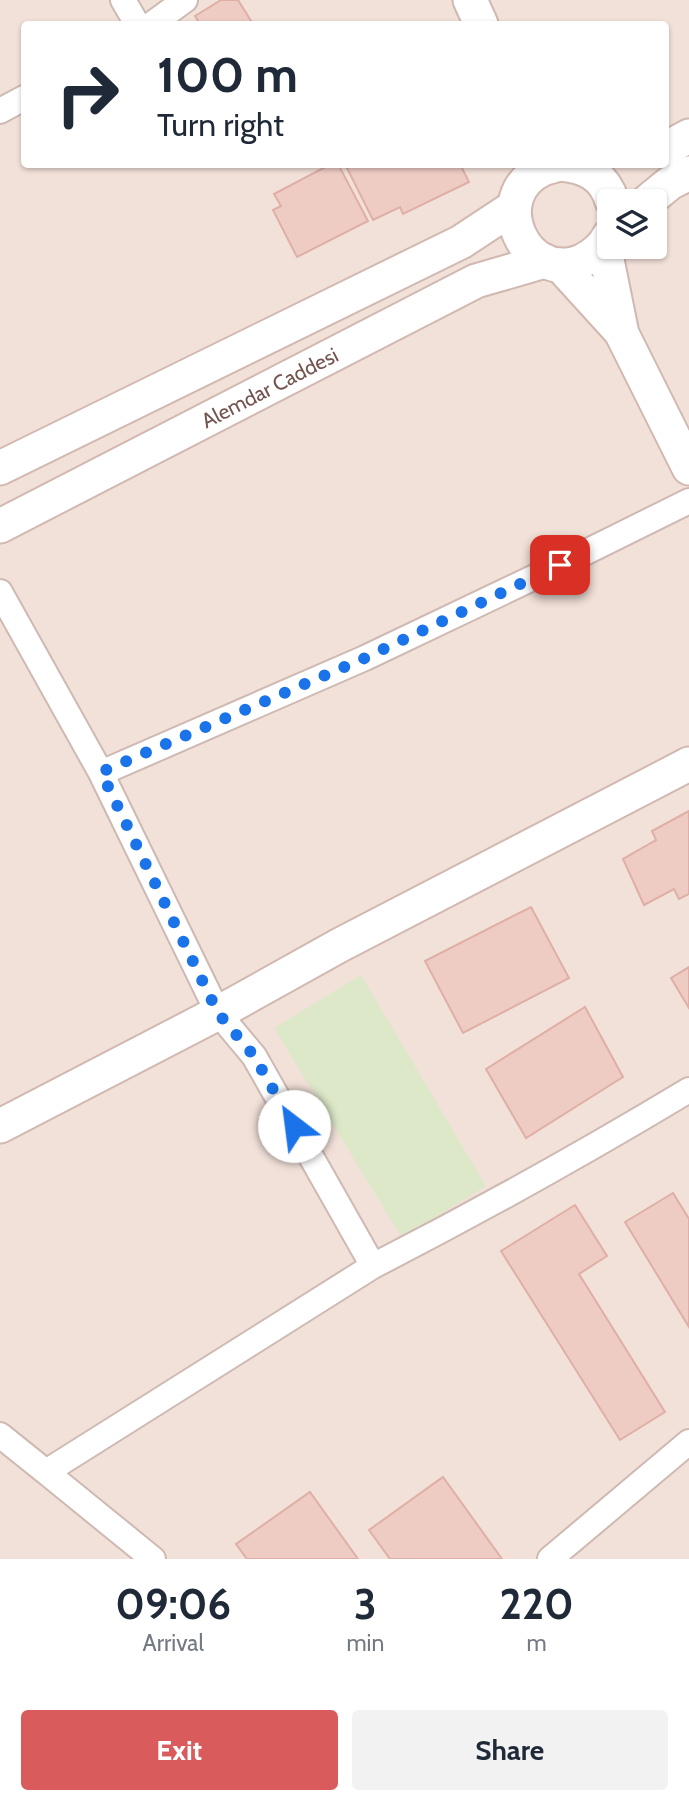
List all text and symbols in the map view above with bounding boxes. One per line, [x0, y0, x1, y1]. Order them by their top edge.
text: 100 m [157, 45, 298, 104]
icon: right [42, 49, 133, 140]
text: Turn right [157, 105, 284, 144]
map controls [597, 189, 667, 259]
button: layers [597, 189, 667, 259]
street label: Alemdar Caddesi [197, 342, 342, 433]
pin [530, 535, 590, 595]
icon: arrive [541, 546, 579, 584]
position arrow [257, 1089, 331, 1163]
text: 09:06 [115, 1578, 231, 1630]
text: 3 [354, 1578, 377, 1630]
text: 220 [500, 1578, 574, 1630]
text: Arrival [143, 1629, 204, 1657]
text: min [346, 1629, 384, 1657]
text: m [527, 1629, 547, 1657]
button: Exit [21, 1710, 338, 1790]
button: Share [352, 1710, 668, 1790]

